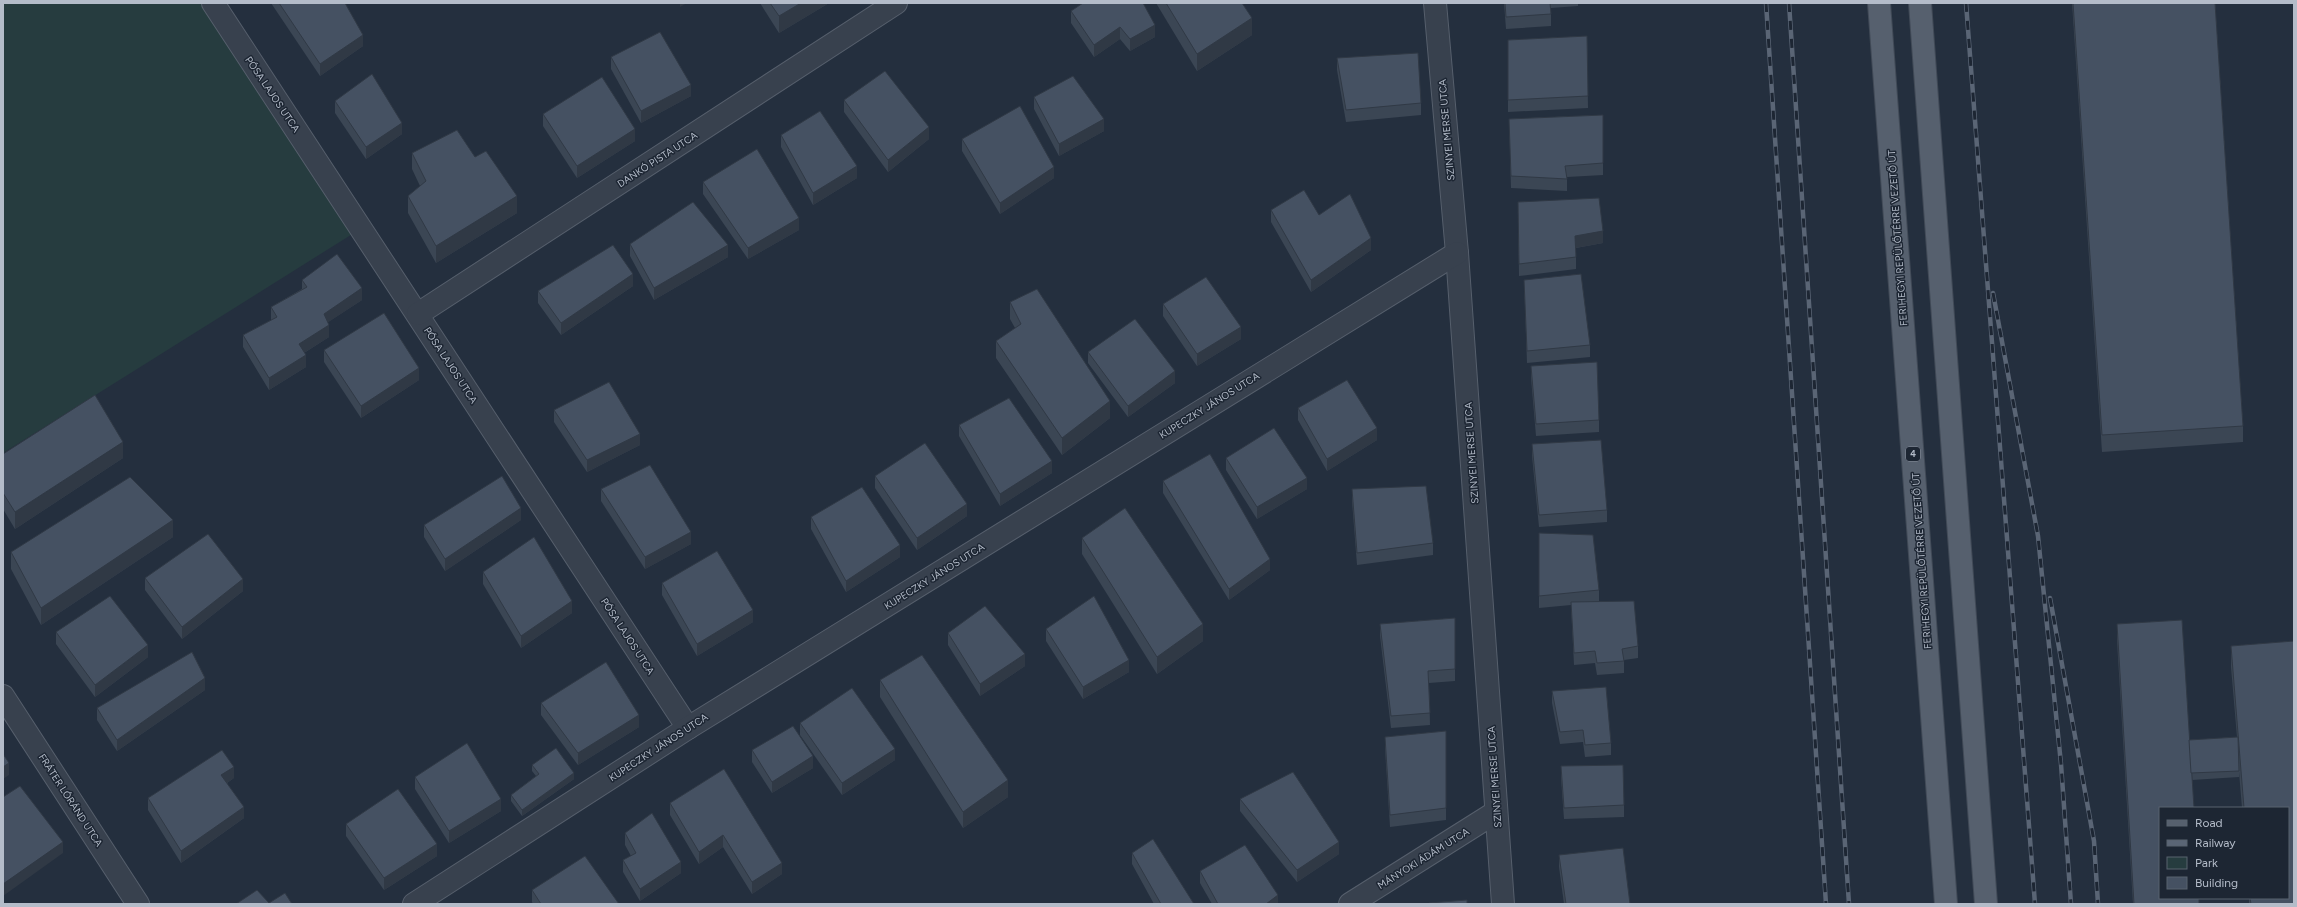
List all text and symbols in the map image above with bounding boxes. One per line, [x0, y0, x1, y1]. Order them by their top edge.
street label: PÓSA LAJOS UTCA [242, 54, 303, 135]
street label: SZINYEI MERSE UTCA [1436, 78, 1457, 181]
street label: DANKÓ PISTA UTCA [615, 129, 700, 190]
street label: FERIHEGYI REPÜLŐTÉRRE VEZETŐ ÚT [1885, 149, 1910, 326]
street label: PÓSA LAJOS UTCA [421, 324, 480, 406]
street label: KUPECZKY JÁNOS UTCA [1157, 369, 1262, 442]
street label: SZINYEI MERSE UTCA [1461, 402, 1482, 504]
road number: 4 [1906, 447, 1920, 461]
street label: FERIHEGYI REPÜLŐTÉRRE VEZETŐ ÚT [1909, 472, 1934, 649]
street label: KUPECZKY JÁNOS UTCA [882, 540, 987, 613]
street label: PÓSA LAJOS UTCA [598, 595, 657, 677]
street label: KUPECZKY JÁNOS UTCA [606, 710, 710, 784]
street label: SZINYEI MERSE UTCA [1484, 726, 1505, 828]
street label: FRÁTER LÓRÁND UTCA [36, 751, 106, 849]
legend [2159, 807, 2289, 899]
text: Road [2195, 816, 2223, 830]
street label: MÁNYOKI ÁDÁM UTCA [1375, 825, 1472, 892]
text: Railway [2195, 836, 2236, 850]
text: Park [2195, 856, 2218, 870]
text: Building [2195, 876, 2238, 890]

